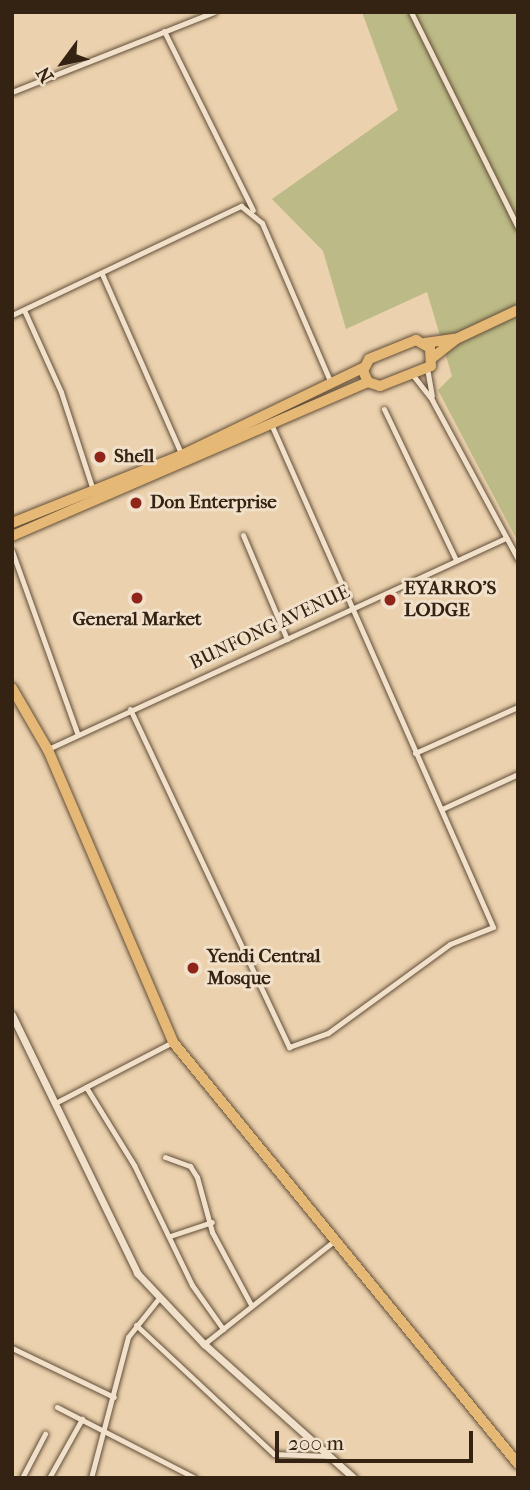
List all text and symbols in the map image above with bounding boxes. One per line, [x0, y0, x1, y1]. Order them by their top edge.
north arrow [28, 28, 98, 98]
text: N [32, 62, 59, 86]
place label: Shell [114, 446, 154, 468]
marker: Shell [92, 449, 108, 465]
place label: Don Enterprise [150, 492, 277, 514]
marker: Don Enterprise [128, 495, 144, 511]
place label: EYARRO'S LODGE [404, 578, 496, 622]
street label: BUNFONG AVENUE [186, 581, 354, 675]
marker: General Market [129, 590, 145, 606]
marker: EYARRO'S LODGE [382, 592, 398, 608]
place label: General Market [72, 609, 202, 631]
place label: Yendi Central Mosque [207, 946, 321, 990]
marker: Yendi Central Mosque [185, 960, 201, 976]
scale bar [278, 1416, 476, 1460]
text: 200 m [288, 1431, 344, 1455]

